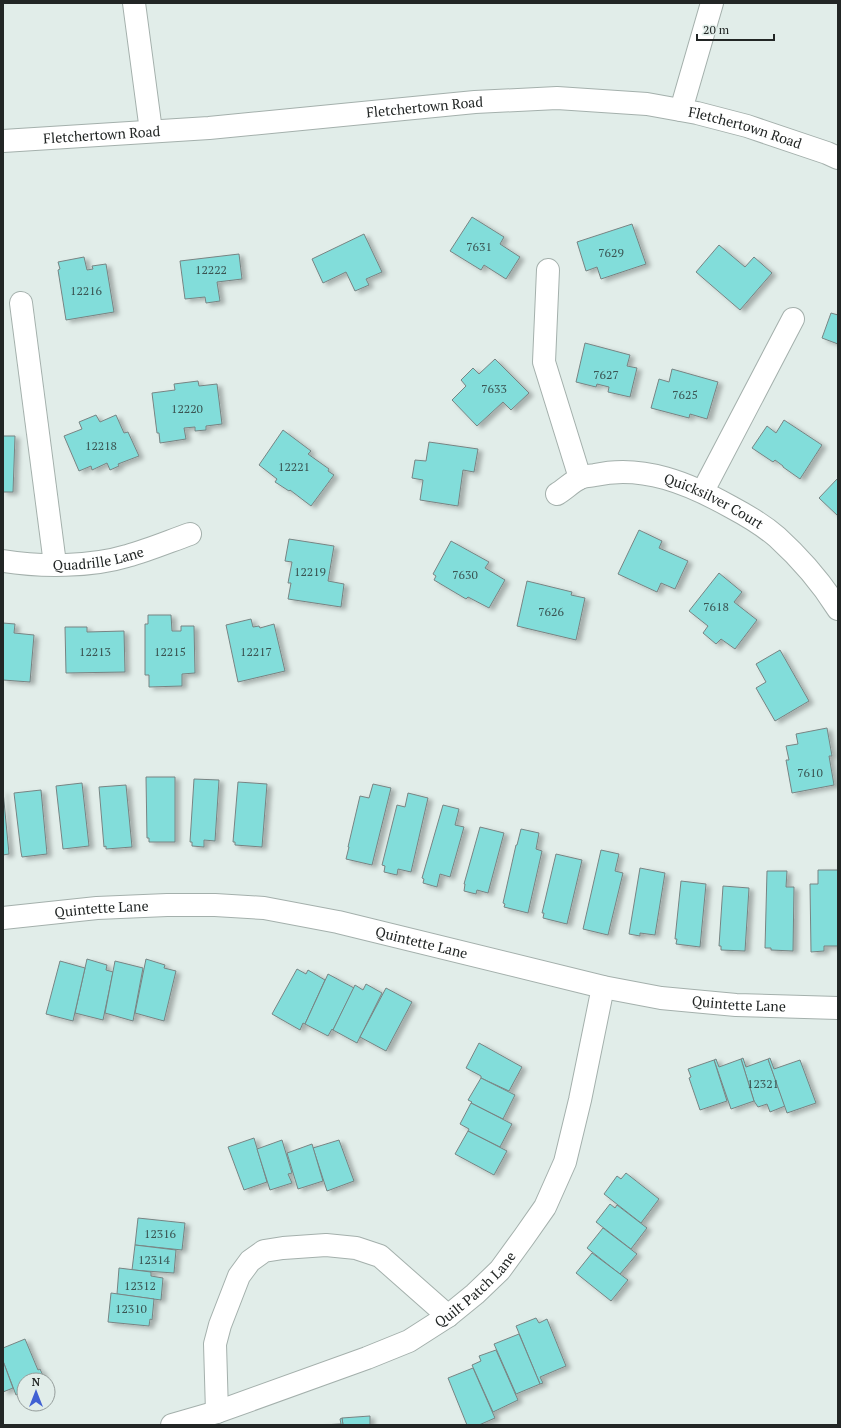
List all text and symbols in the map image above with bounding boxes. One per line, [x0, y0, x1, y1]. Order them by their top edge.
scale bar [697, 16, 774, 42]
text: 20 m [703, 22, 730, 37]
street label: Fletchertown Road [365, 92, 484, 122]
street label: Fletchertown Road [687, 102, 805, 153]
street label: Fletchertown Road [43, 121, 161, 147]
house number: 7631 [466, 239, 492, 254]
house number: 7629 [598, 245, 624, 260]
house number: 12222 [195, 262, 227, 277]
house number: 12216 [70, 283, 103, 298]
house number: 7627 [593, 367, 619, 382]
house number: 7633 [481, 381, 507, 396]
house number: 7625 [672, 387, 698, 402]
house number: 12220 [171, 401, 203, 416]
house number: 12218 [85, 438, 117, 453]
house number: 12221 [278, 459, 310, 474]
street label: Quicksilver Court [662, 468, 768, 533]
street label: Quadrille Lane [53, 542, 146, 574]
house number: 12219 [294, 564, 326, 579]
house number: 7630 [452, 567, 478, 582]
house number: 7618 [703, 599, 729, 614]
house number: 7626 [538, 604, 564, 619]
house number: 12213 [79, 644, 111, 659]
house number: 12215 [154, 644, 186, 659]
house number: 12217 [240, 644, 272, 659]
house number: 7610 [797, 765, 823, 780]
street label: Quintette Lane [54, 896, 149, 921]
street label: Quintette Lane [374, 922, 470, 962]
street label: Quintette Lane [691, 991, 786, 1015]
house number: 12321 [747, 1076, 779, 1091]
house number: 12316 [144, 1226, 177, 1241]
street label: Quilt Patch Lane [431, 1247, 520, 1331]
house number: 12314 [138, 1252, 171, 1267]
house number: 12312 [124, 1278, 156, 1293]
house number: 12310 [115, 1301, 147, 1316]
north arrow [16, 1372, 56, 1412]
text: N [32, 1375, 41, 1389]

